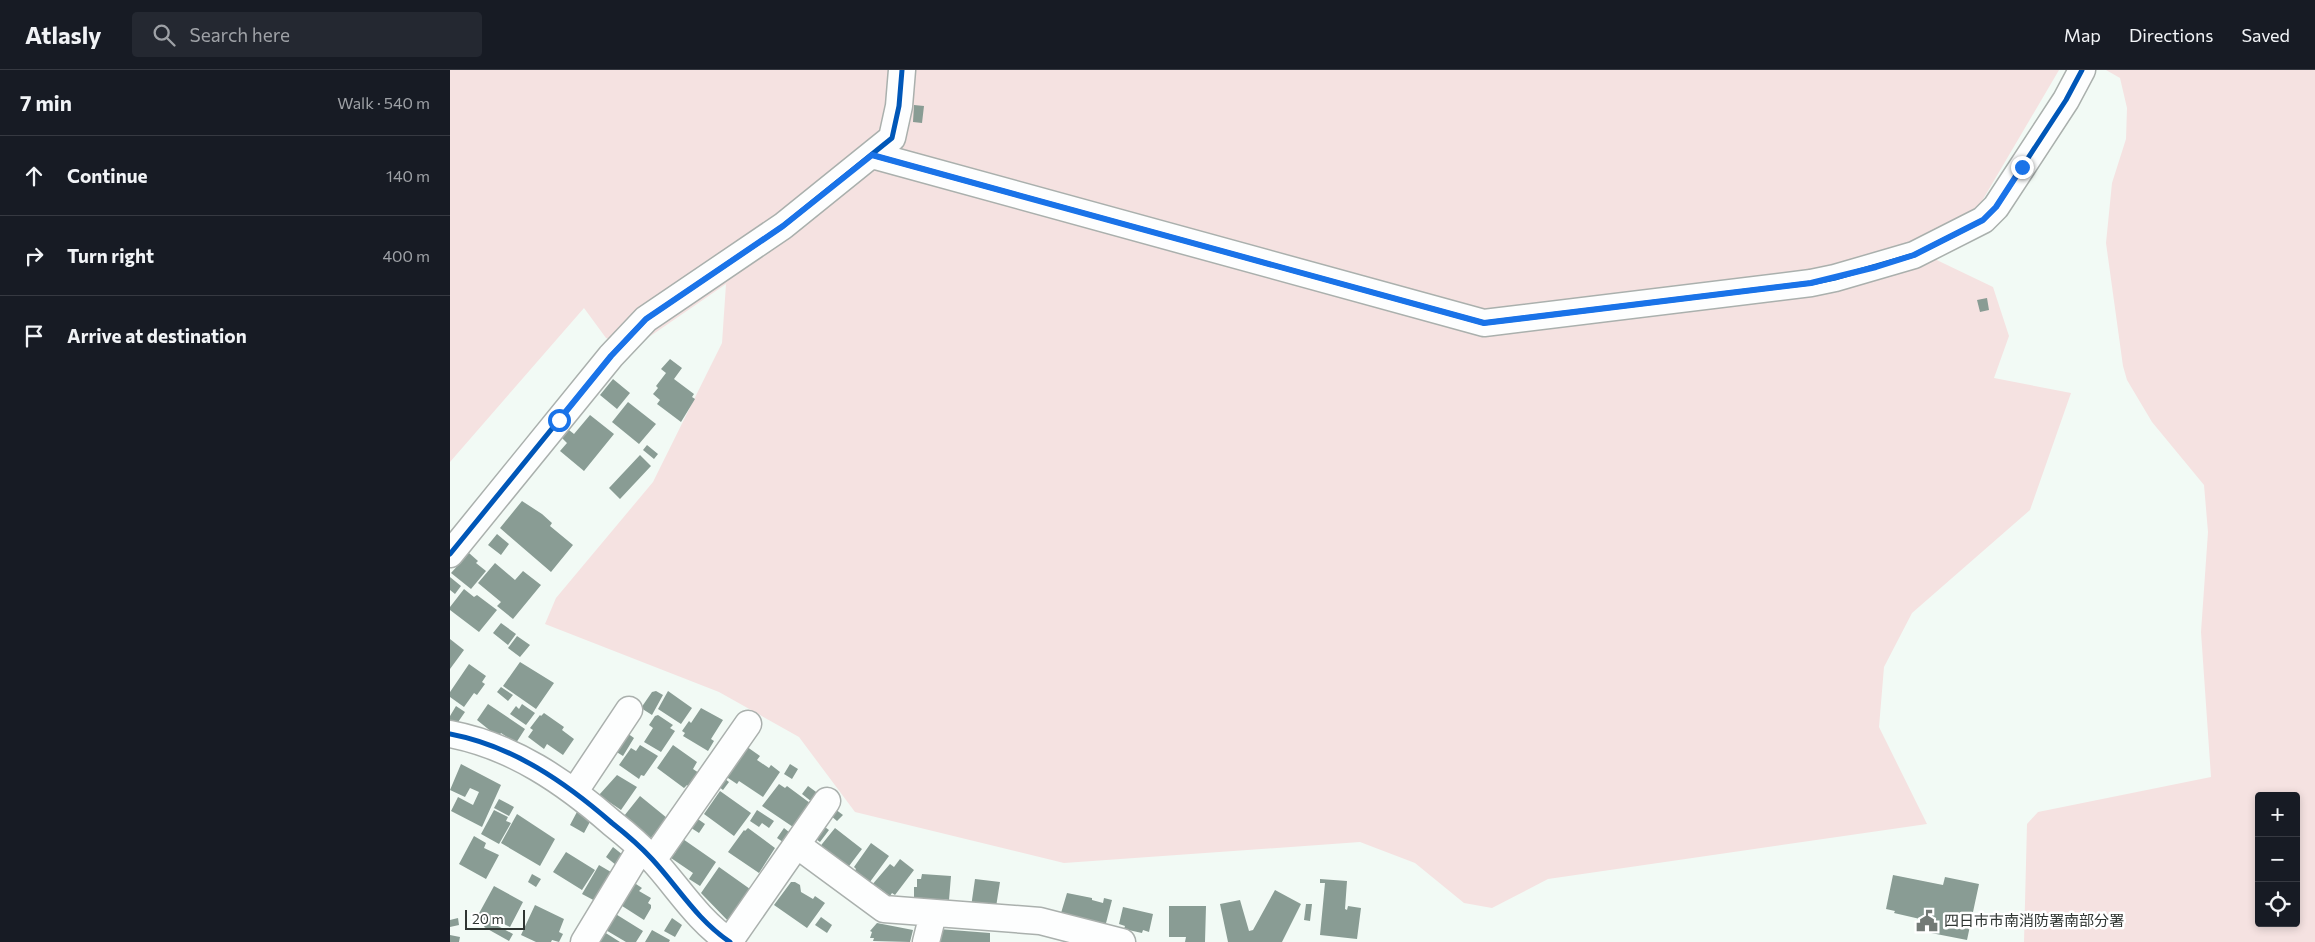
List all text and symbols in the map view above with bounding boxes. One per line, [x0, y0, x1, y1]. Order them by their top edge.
search box [132, 12, 482, 57]
text: Atlasly [25, 20, 102, 49]
icon: search [150, 21, 178, 49]
text: Search here [190, 23, 290, 46]
text: Map [2064, 24, 2101, 46]
text: Directions [2129, 24, 2213, 46]
text: Saved [2241, 24, 2290, 46]
text: 7 min [20, 90, 72, 115]
text: Walk · 540 m [337, 93, 430, 112]
route end [2011, 156, 2034, 179]
icon: ahead [20, 162, 48, 190]
text: Continue [67, 164, 147, 187]
text: 140 m [386, 166, 430, 185]
icon: right [20, 242, 48, 270]
text: Turn right [67, 244, 154, 267]
text: 400 m [382, 246, 430, 265]
icon: arrive [20, 322, 48, 350]
text: Arrive at destination [67, 324, 247, 347]
route start [548, 409, 571, 432]
map controls [2255, 792, 2300, 927]
button: + [2255, 792, 2300, 837]
button: − [2255, 837, 2300, 882]
button: locate [2255, 882, 2300, 927]
scale bar [465, 907, 525, 930]
public building icon: 四日市市南消防署南部分署 [1914, 908, 1940, 934]
text: 20 m [472, 910, 504, 927]
place label: 四日市市南消防署南部分署 [1944, 911, 2124, 929]

